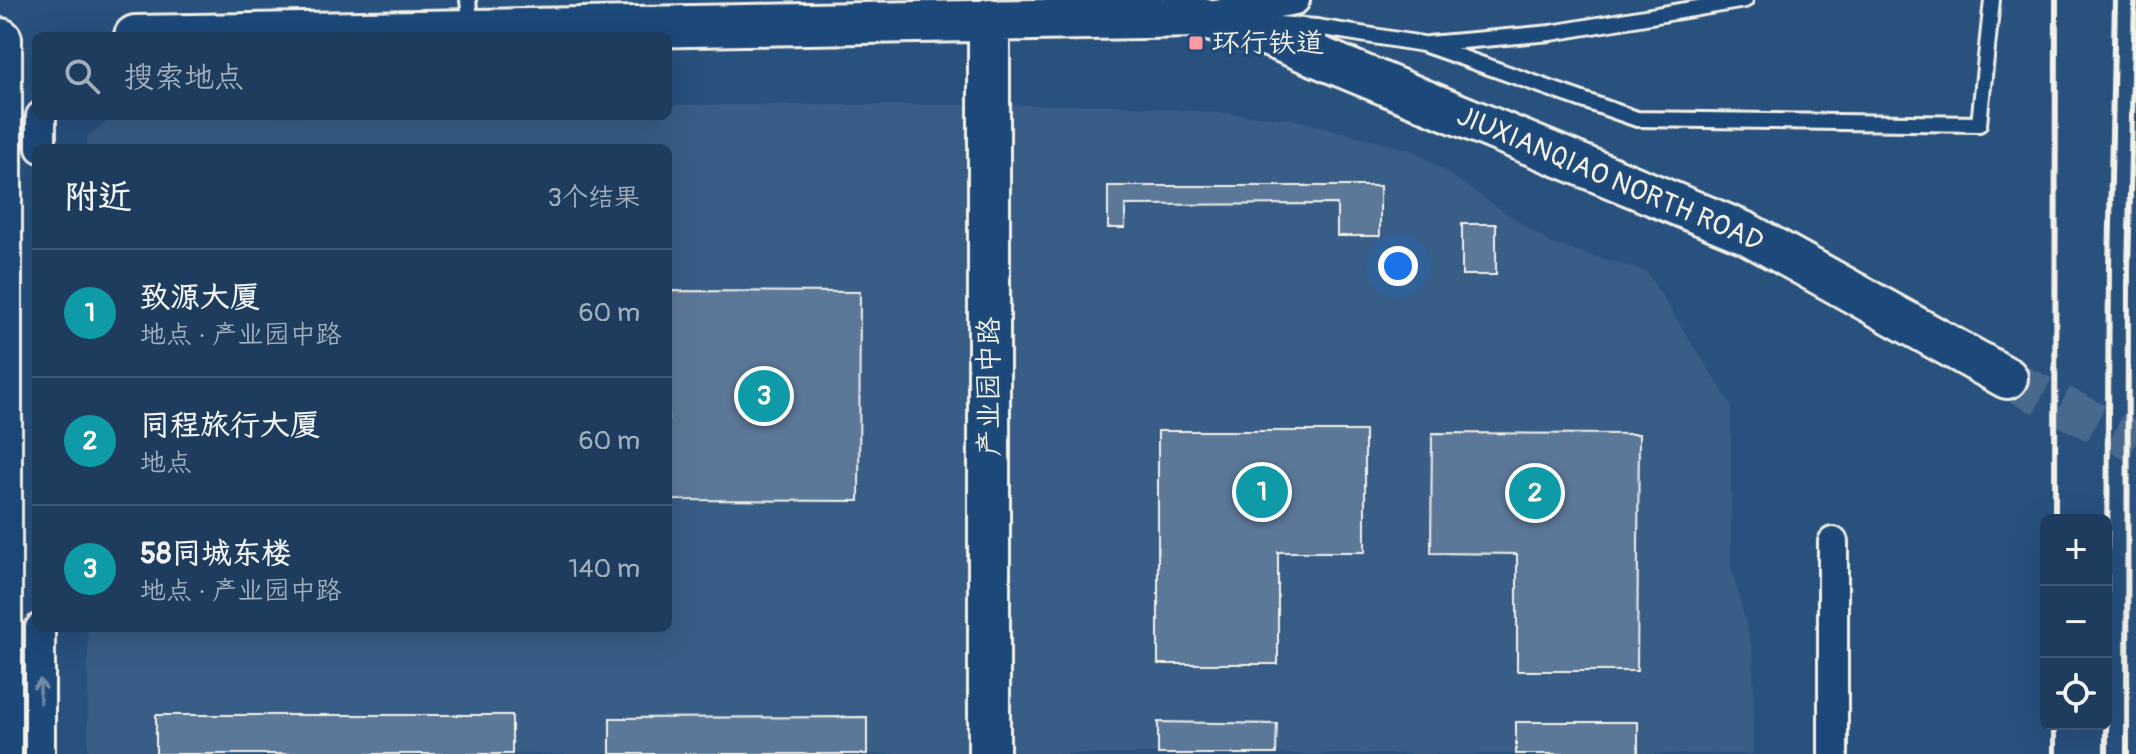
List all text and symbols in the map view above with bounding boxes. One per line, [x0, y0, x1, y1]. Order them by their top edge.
place label: 环行铁道 [1212, 26, 1324, 61]
search box [32, 32, 672, 120]
marker: 环行铁道 [1187, 34, 1205, 52]
icon: search [60, 54, 104, 98]
text: 搜索地点 [124, 59, 244, 96]
street label: JIUXIANQIAO NORTH ROAD [1451, 98, 1769, 260]
text: 附近 [64, 176, 132, 219]
text: 3个结果 [547, 182, 640, 214]
your location [1378, 246, 1418, 286]
text: 致源大厦 [140, 279, 260, 316]
text: 1 [85, 297, 95, 329]
text: 60 m [578, 297, 640, 329]
street label: 产业园中路 [972, 317, 1007, 457]
text: 地点 · 产业园中路 [140, 319, 342, 351]
pin: 3 [738, 366, 790, 426]
text: 同程旅行大厦 [140, 407, 320, 444]
text: 2 [83, 425, 97, 457]
text: 60 m [578, 425, 640, 457]
text: 地点 [140, 447, 192, 479]
pin: 1 [1236, 462, 1288, 522]
pin: 2 [1509, 463, 1561, 523]
map controls [2040, 514, 2112, 730]
button: + [2040, 514, 2112, 586]
text: 58同城东楼 [140, 535, 291, 572]
text: 3 [83, 553, 97, 585]
text: 140 m [568, 553, 640, 585]
text: 地点 · 产业园中路 [140, 575, 342, 607]
button: − [2040, 586, 2112, 658]
button: locate [2040, 658, 2112, 730]
one-way arrow [32, 678, 48, 705]

